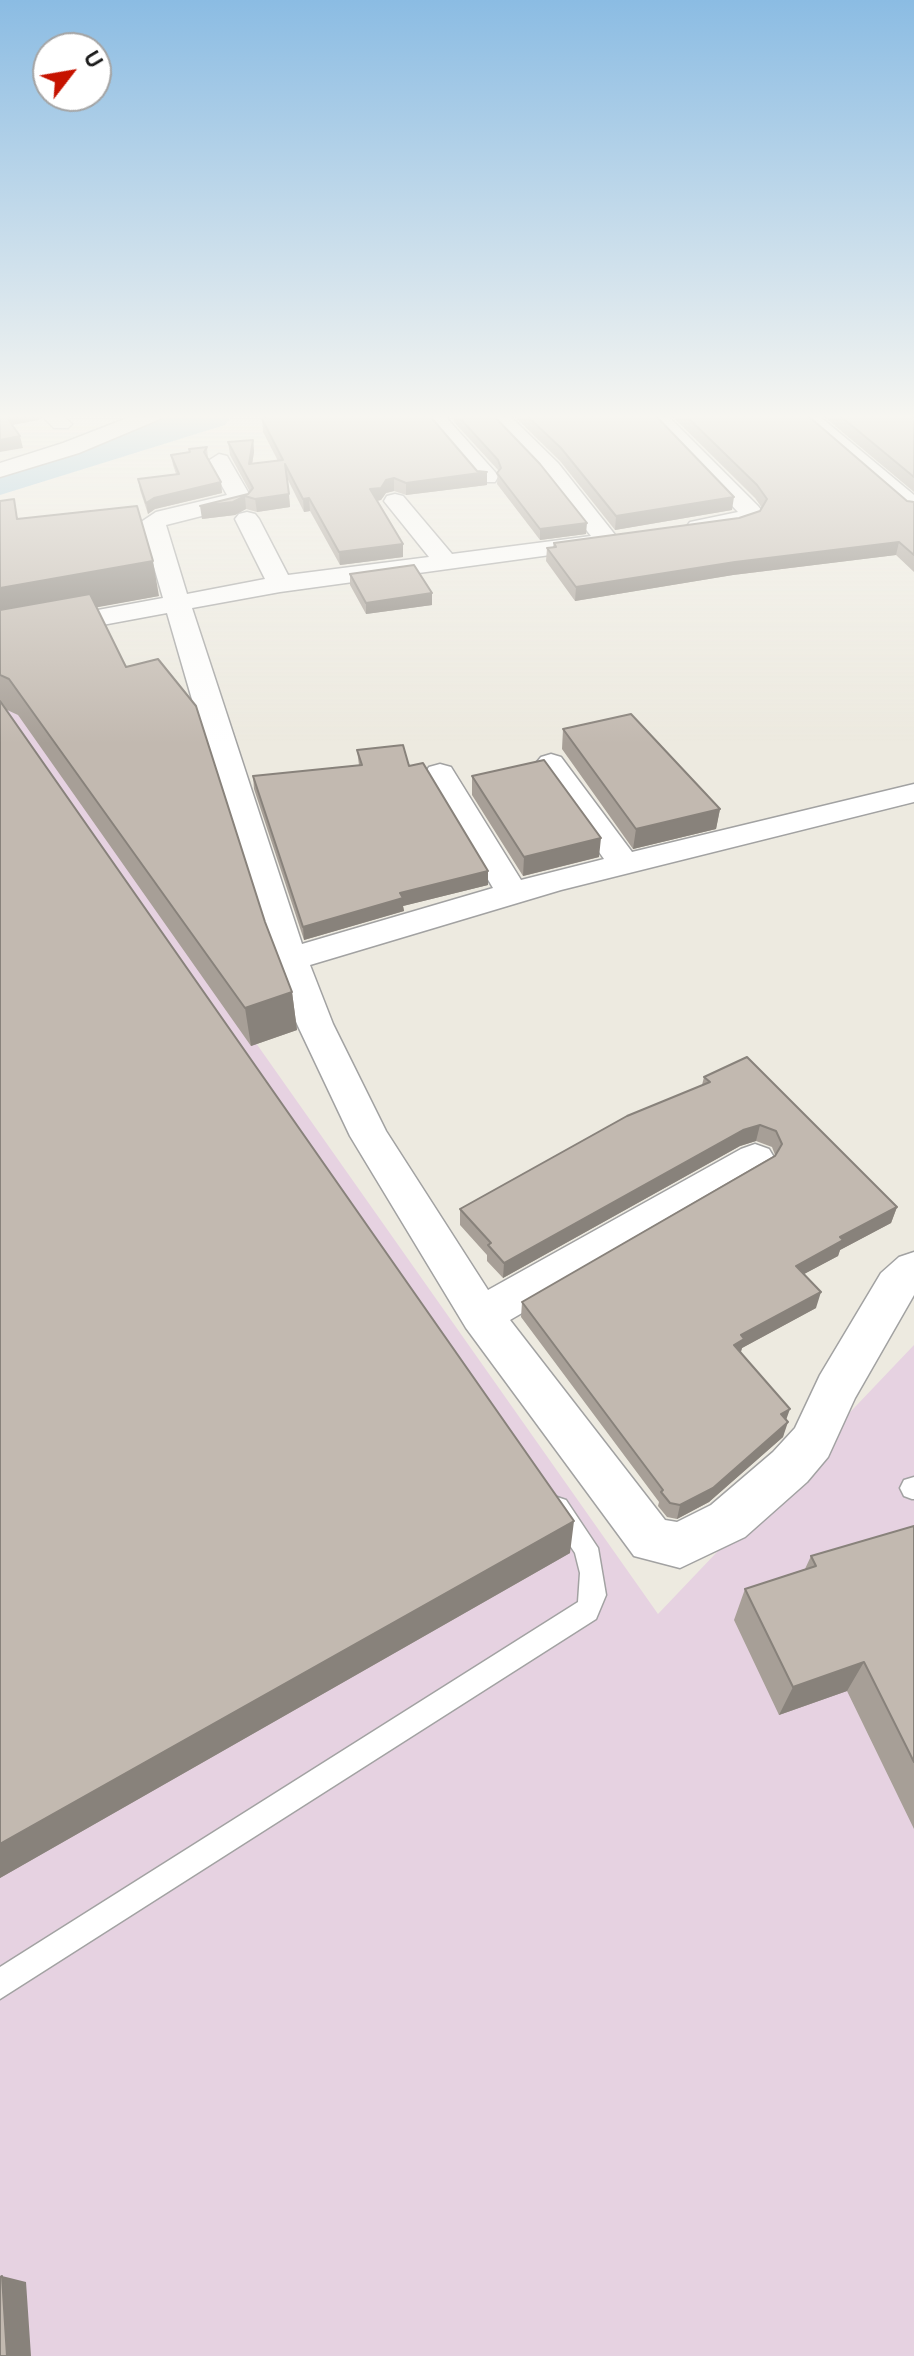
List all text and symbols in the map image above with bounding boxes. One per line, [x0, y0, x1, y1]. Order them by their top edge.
north arrow [32, 32, 112, 112]
text: U [76, 47, 107, 74]

